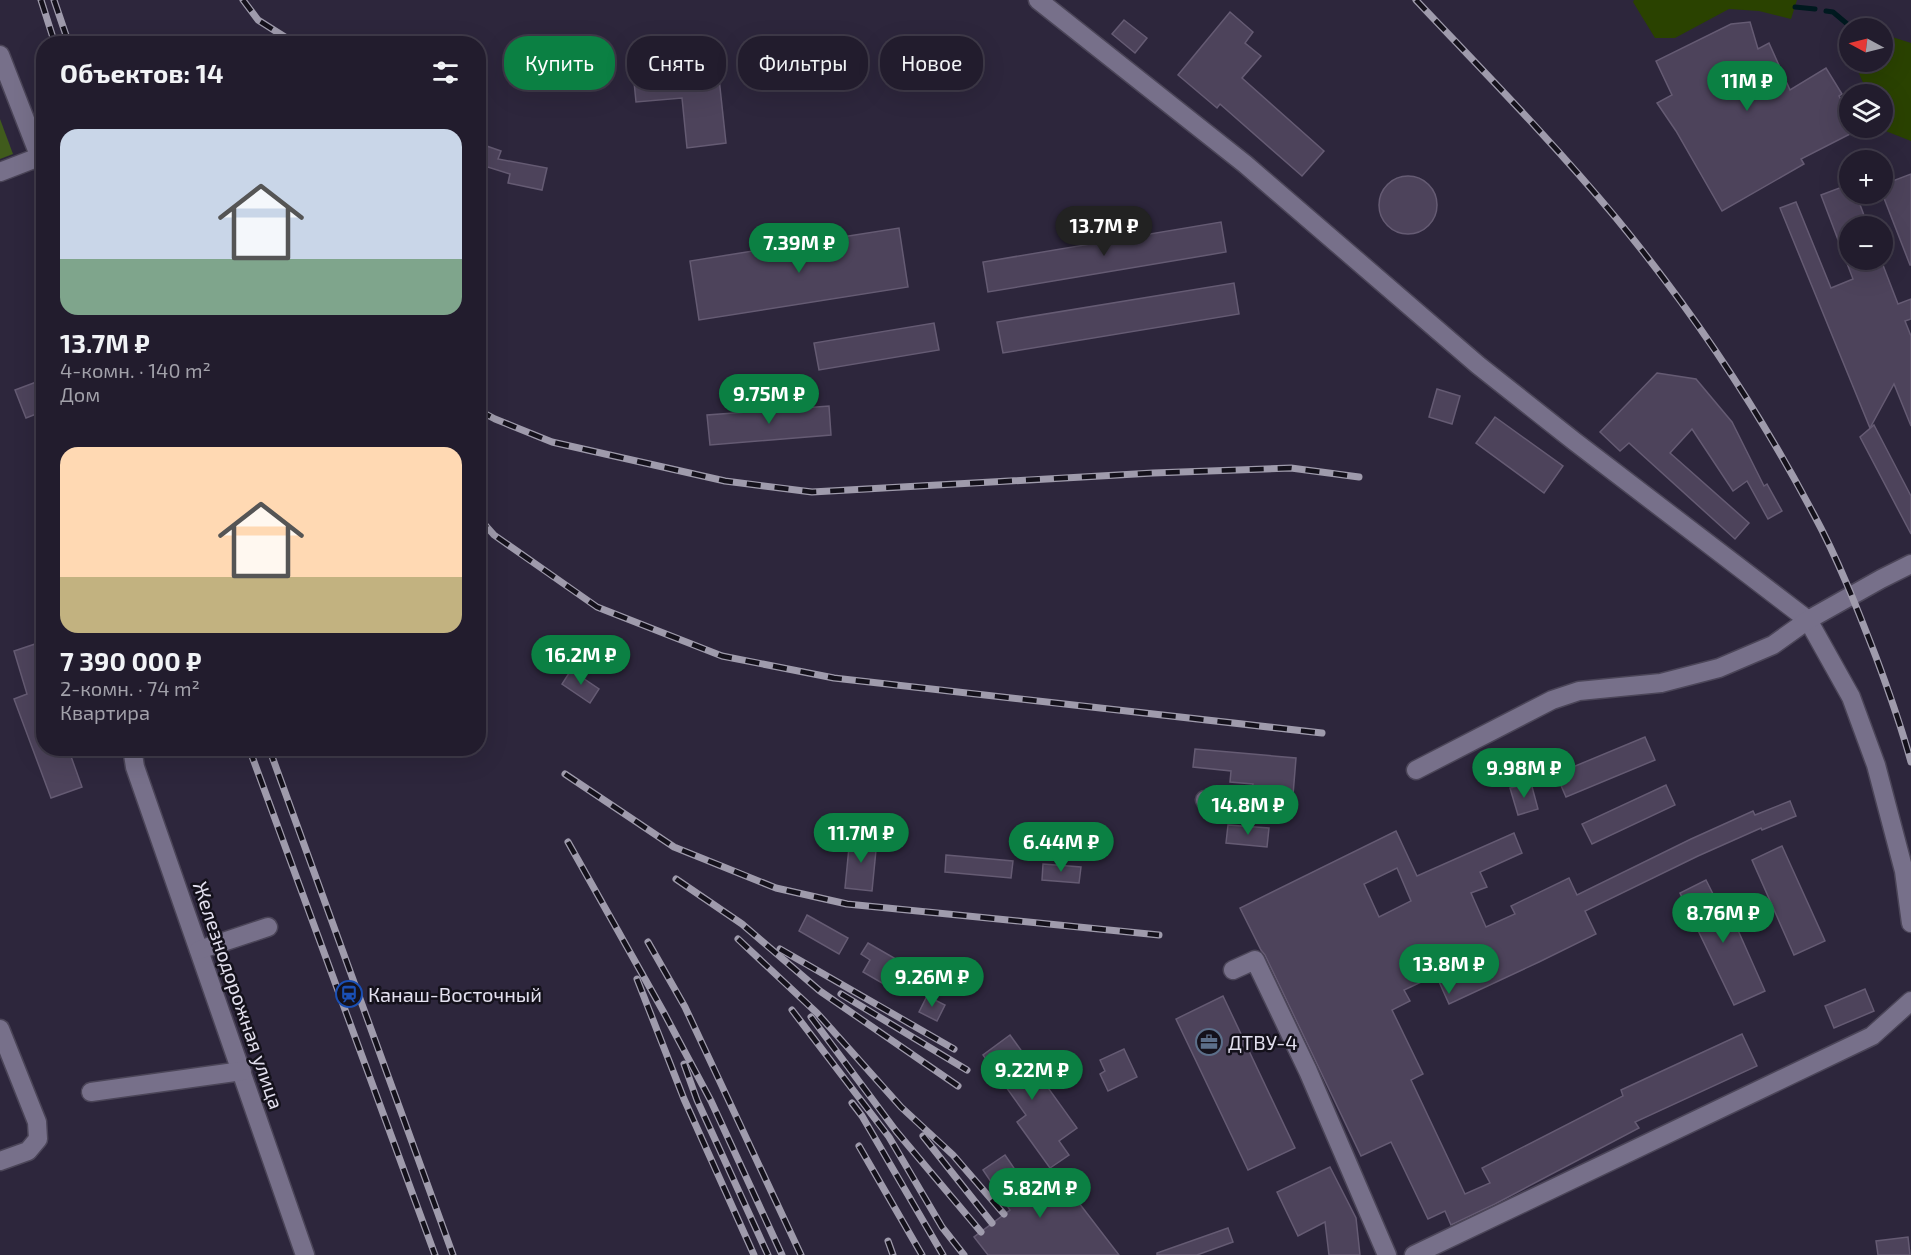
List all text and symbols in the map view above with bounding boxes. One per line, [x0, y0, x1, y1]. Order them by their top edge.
north arrow [1839, 18, 1893, 72]
map controls [1839, 18, 1893, 270]
chip: Купить [504, 36, 615, 90]
chip: Снять [627, 36, 726, 90]
chip: Фильтры [738, 36, 868, 90]
chip: Новое [880, 36, 983, 90]
icon: filters [429, 56, 462, 89]
text: Объектов: 14 [60, 57, 224, 88]
pin: 11M ₽ [1705, 61, 1789, 112]
text: 11M ₽ [1721, 68, 1773, 92]
button: layers [1839, 84, 1893, 138]
button: + [1839, 150, 1893, 204]
icon: home [207, 168, 315, 276]
pin: 13.7M ₽ [1049, 206, 1159, 257]
text: 13.7M ₽ [1069, 213, 1139, 237]
button: − [1839, 216, 1893, 270]
pin: 7.39M ₽ [744, 223, 854, 274]
text: 7.39M ₽ [763, 230, 835, 254]
text: 13.7M ₽ [60, 327, 150, 358]
text: 4-комн. · 140 m² [60, 358, 211, 382]
pin: 9.75M ₽ [714, 374, 824, 425]
text: 9.75M ₽ [733, 381, 805, 405]
text: Дом [60, 382, 100, 406]
icon: home [207, 486, 315, 594]
pin: 16.2M ₽ [526, 635, 636, 686]
text: 16.2M ₽ [545, 642, 617, 666]
text: 7 390 000 ₽ [60, 645, 202, 676]
text: 2-комн. · 74 m² [60, 676, 200, 700]
text: Квартира [60, 700, 150, 724]
pin: 9.98M ₽ [1469, 748, 1579, 799]
text: 9.98M ₽ [1486, 755, 1562, 779]
pin: 14.8M ₽ [1193, 785, 1303, 836]
text: 14.8M ₽ [1211, 792, 1285, 816]
pin: 11.7M ₽ [806, 813, 916, 864]
text: 11.7M ₽ [828, 820, 894, 844]
pin: 6.44M ₽ [1006, 822, 1116, 873]
text: 6.44M ₽ [1023, 829, 1099, 853]
street label: Железнодорожная улица [188, 878, 289, 1112]
pin: 8.76M ₽ [1668, 893, 1778, 944]
text: 8.76M ₽ [1686, 900, 1760, 924]
pin: 13.8M ₽ [1394, 944, 1504, 995]
text: 13.8M ₽ [1413, 951, 1485, 975]
pin: 9.26M ₽ [877, 957, 987, 1008]
text: 9.26M ₽ [895, 964, 969, 988]
station icon: Канаш-Восточный [334, 979, 364, 1009]
place label: Канаш-Восточный [368, 982, 542, 1006]
office icon: ДТВУ-4 [1194, 1027, 1224, 1057]
place label: ДТВУ-4 [1228, 1030, 1298, 1054]
pin: 9.22M ₽ [977, 1050, 1087, 1101]
text: 9.22M ₽ [995, 1057, 1069, 1081]
pin: 5.82M ₽ [985, 1168, 1095, 1219]
text: 5.82M ₽ [1003, 1175, 1077, 1199]

